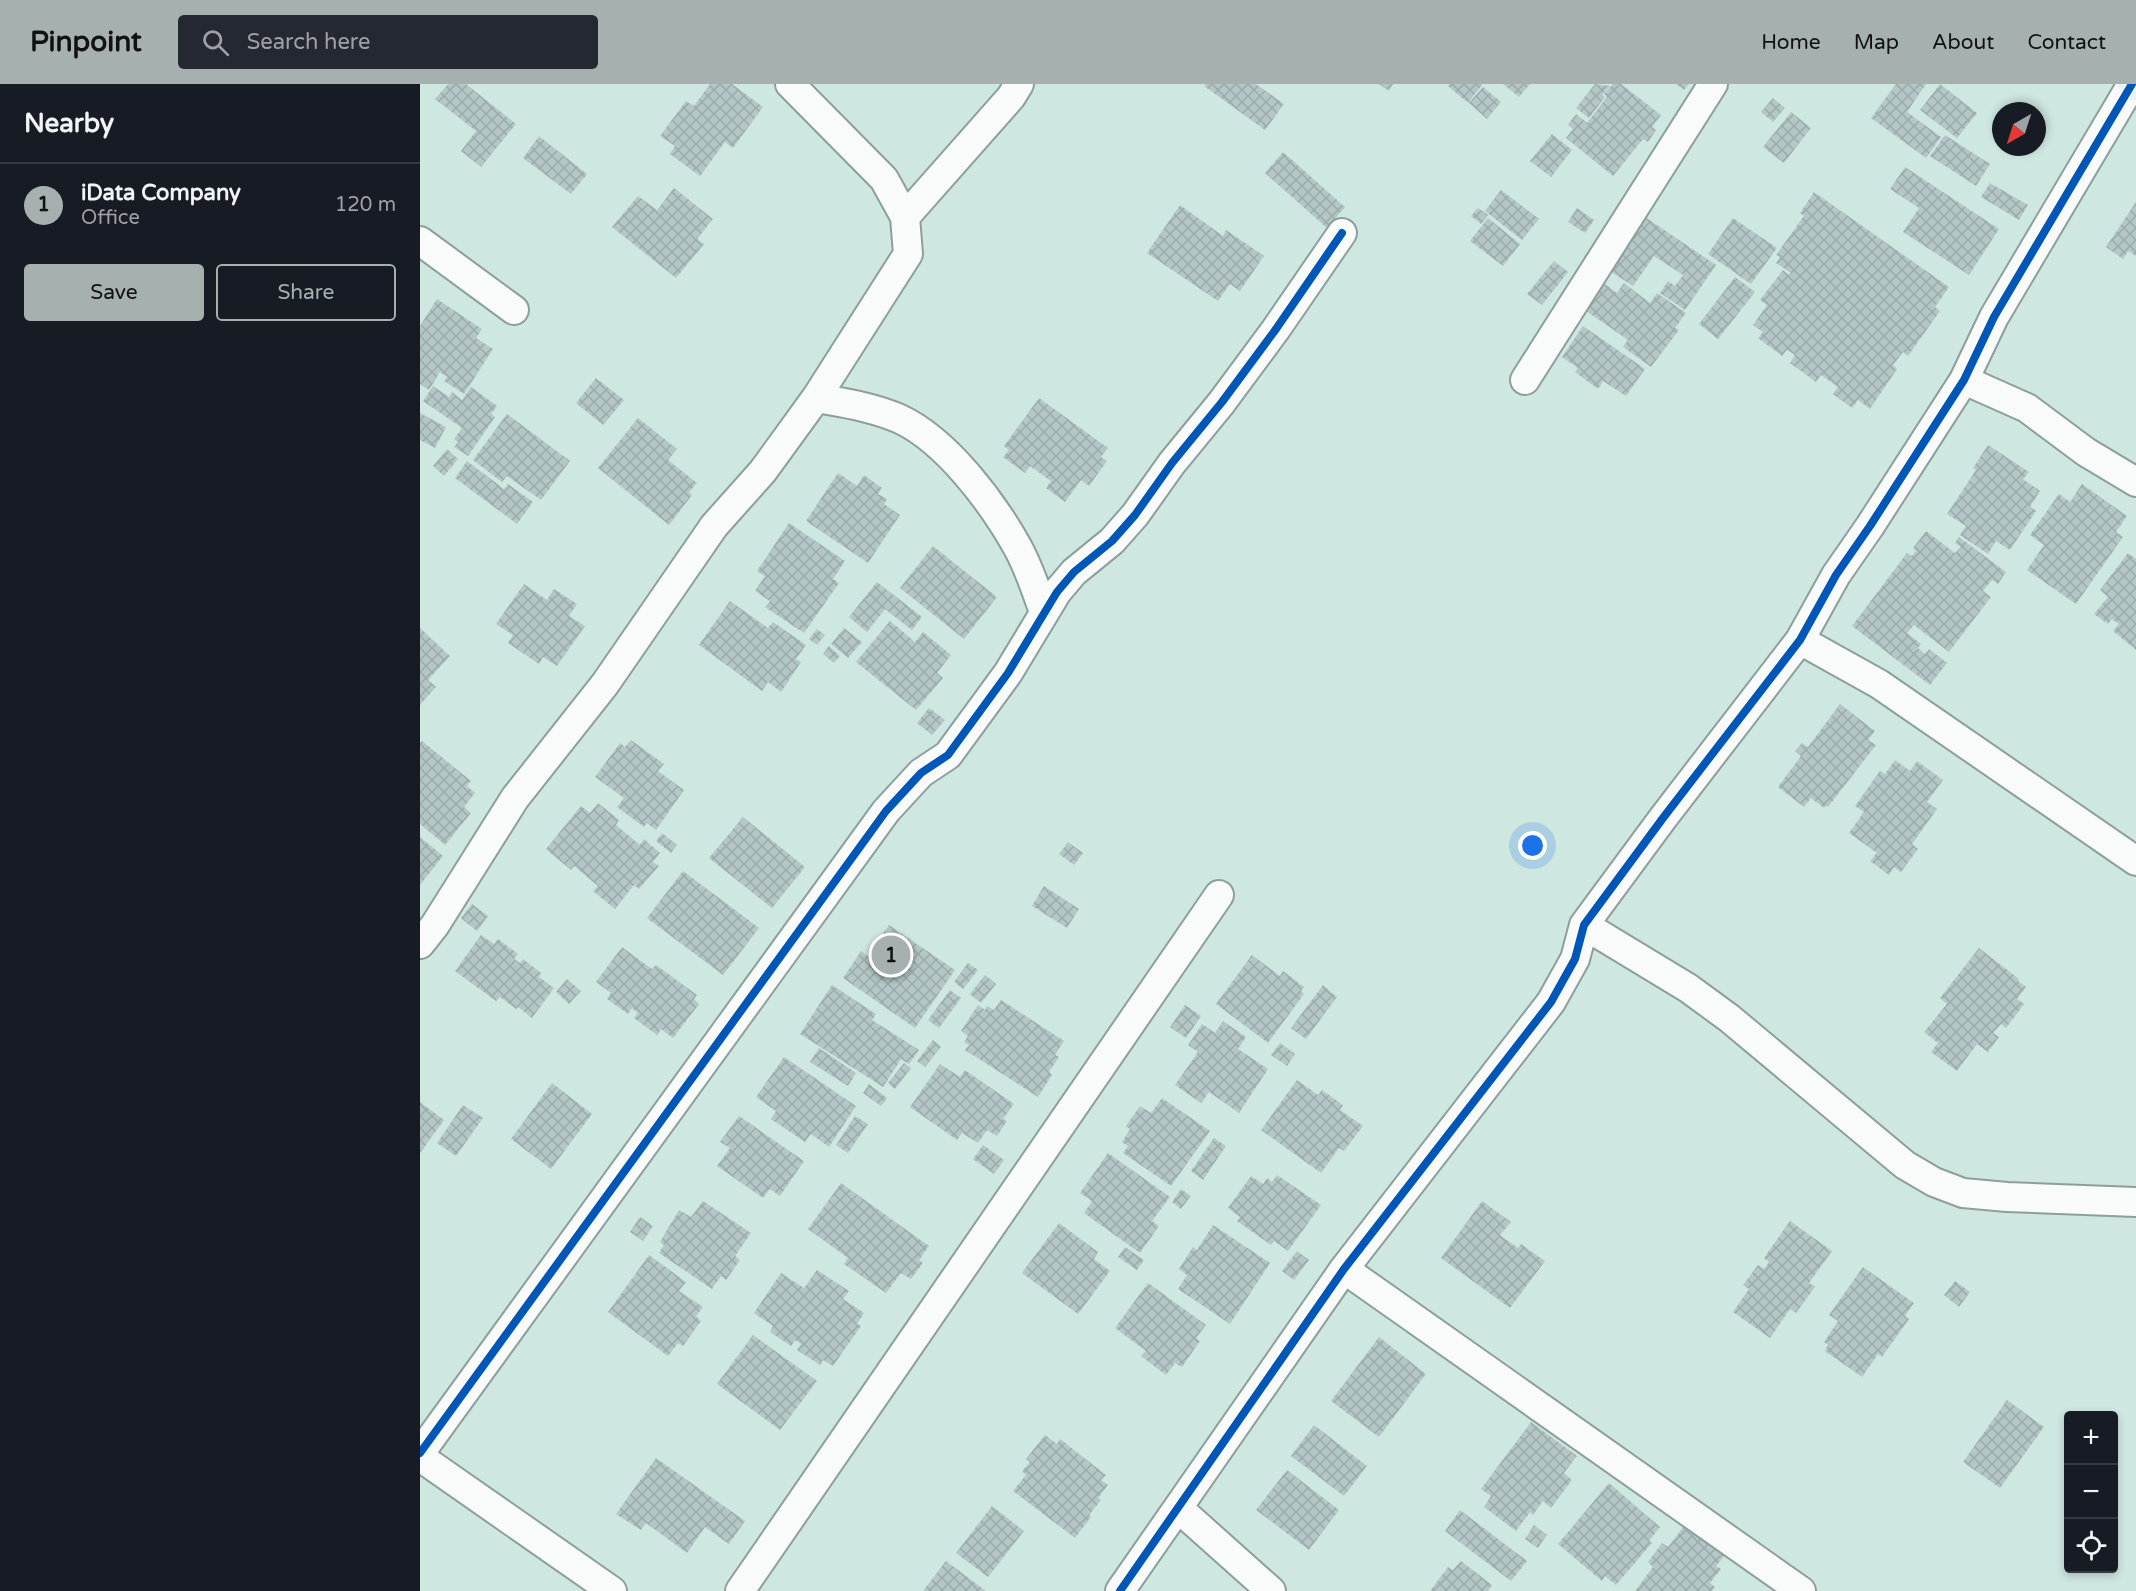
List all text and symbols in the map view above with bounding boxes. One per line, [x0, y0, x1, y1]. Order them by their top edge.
search box [178, 15, 598, 69]
text: Pinpoint [30, 25, 142, 59]
icon: search [199, 26, 232, 59]
text: Search here [247, 29, 370, 55]
text: Home [1761, 30, 1821, 55]
text: Map [1854, 30, 1899, 55]
text: About [1932, 30, 1994, 55]
text: Contact [2027, 30, 2106, 55]
north arrow [1992, 102, 2046, 156]
text: Nearby [24, 108, 114, 139]
text: iData Company [81, 180, 241, 206]
text: 1 [37, 193, 50, 217]
text: 120 m [335, 193, 396, 217]
text: Office [81, 206, 140, 230]
button: Save [24, 264, 204, 321]
button: Share [216, 264, 396, 321]
your location [1518, 831, 1547, 860]
pin: 1 [872, 932, 910, 978]
map controls [2064, 1411, 2118, 1573]
button: + [2064, 1411, 2118, 1465]
button: − [2064, 1465, 2118, 1519]
button: locate [2064, 1519, 2118, 1573]

